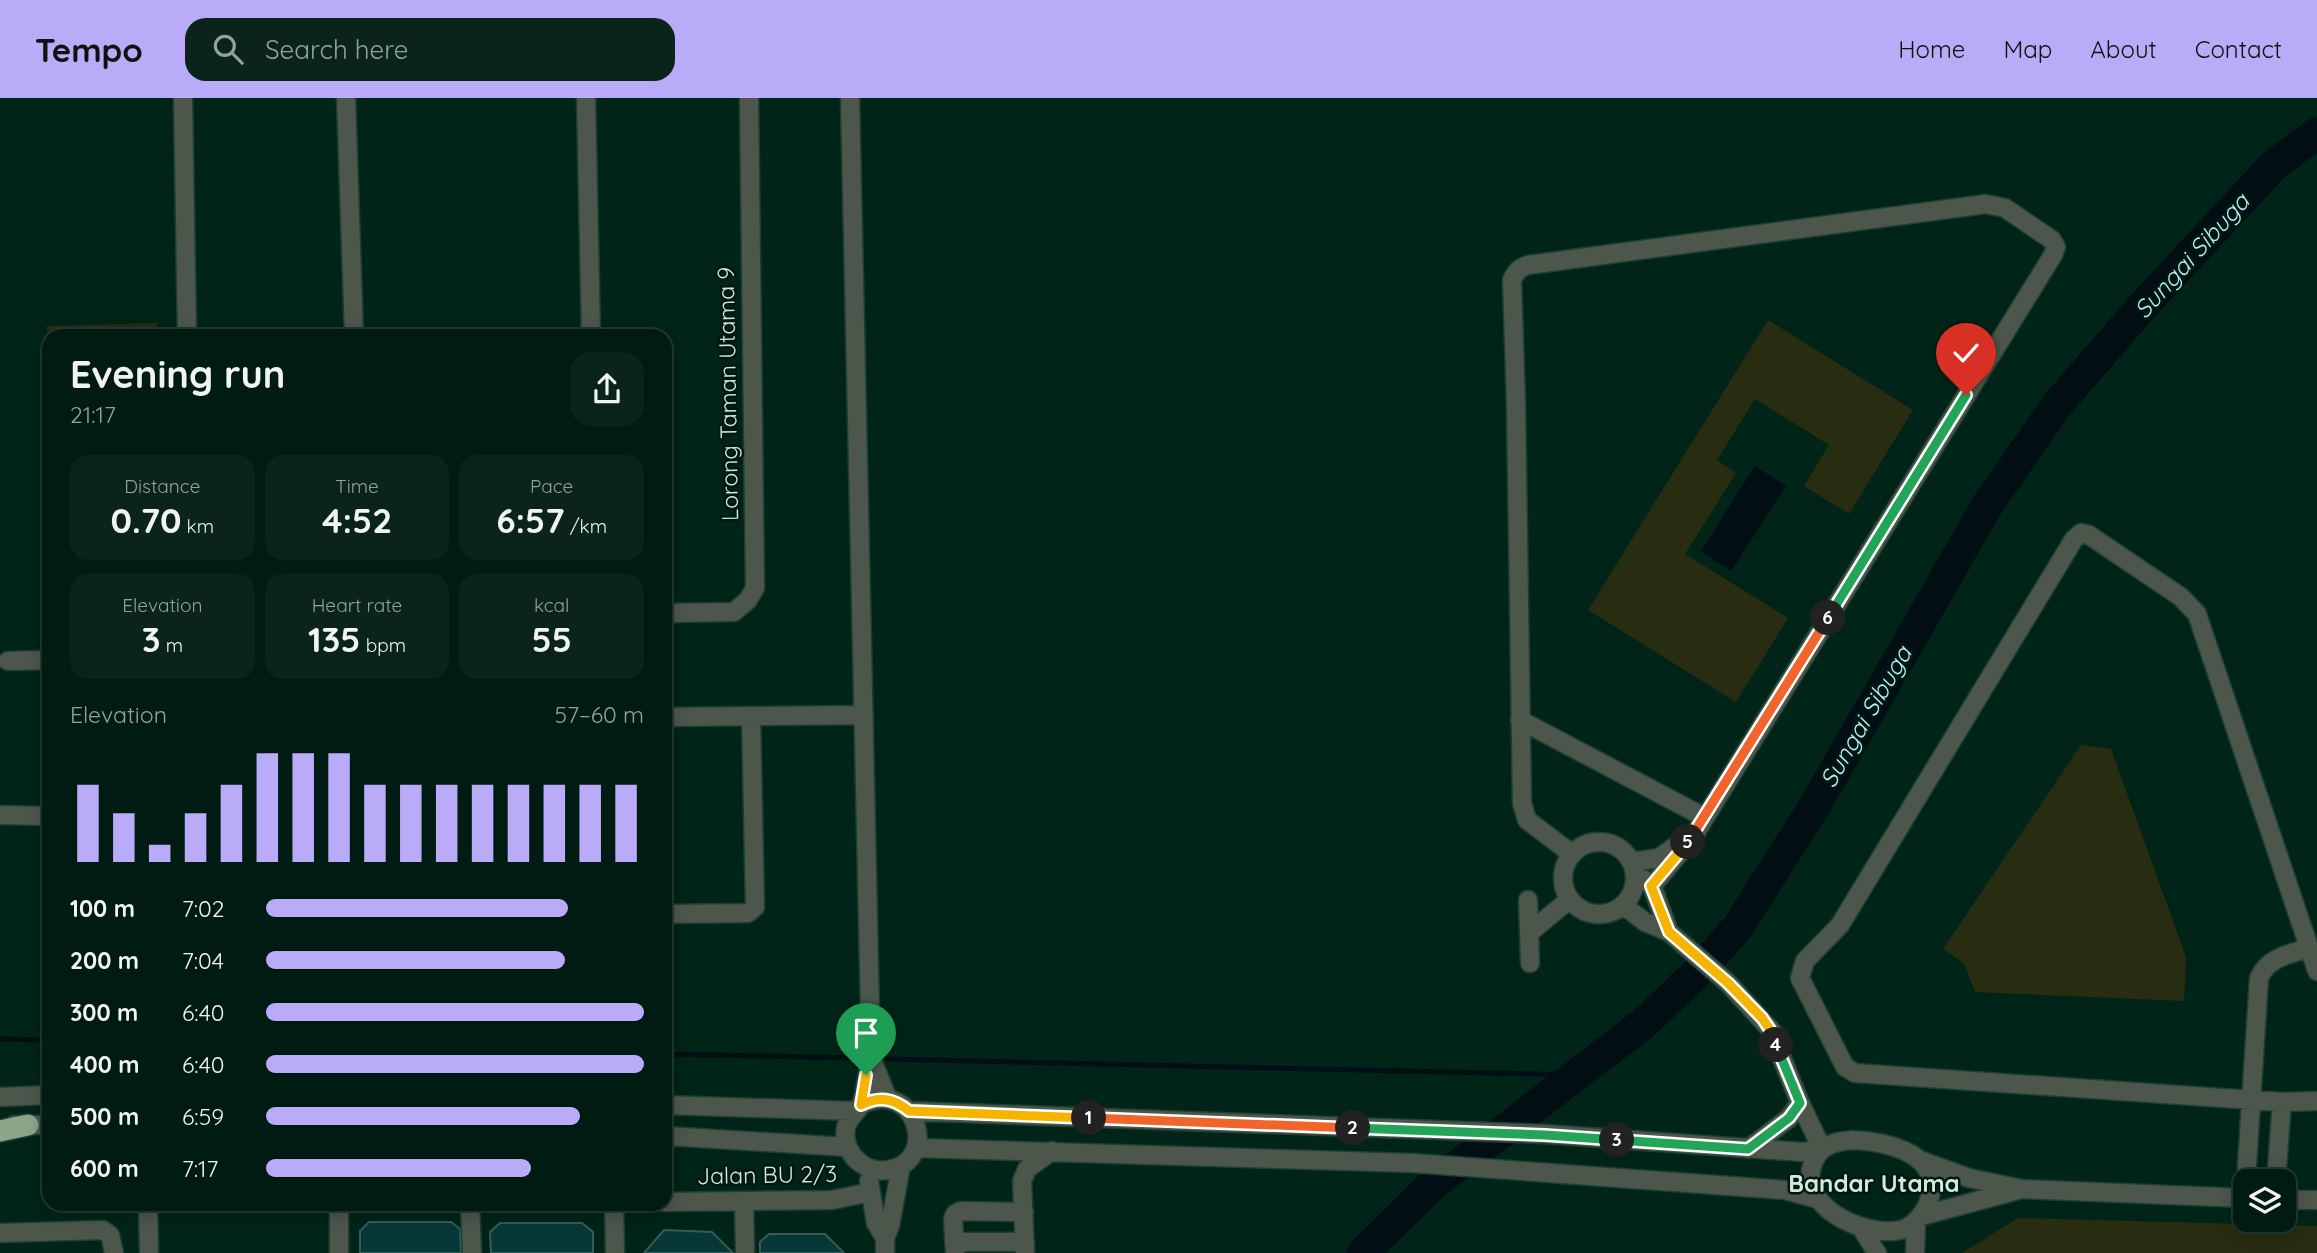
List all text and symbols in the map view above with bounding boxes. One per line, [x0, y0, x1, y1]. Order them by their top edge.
search box [185, 18, 675, 81]
text: Tempo [35, 29, 143, 70]
icon: search [209, 30, 247, 68]
text: Search here [265, 33, 408, 66]
text: Home [1898, 34, 1965, 64]
text: Map [2003, 34, 2052, 64]
text: About [2090, 34, 2157, 64]
text: Contact [2195, 34, 2282, 64]
water label: Sungai Sibuga [2127, 185, 2256, 324]
street label: Lorong Taman Utama 9 [711, 267, 744, 521]
pin [1936, 323, 1996, 395]
icon: check [1947, 334, 1985, 372]
text: Evening run [70, 350, 285, 398]
button: share [570, 352, 644, 426]
text: 21:17 [70, 400, 116, 429]
text: Distance [124, 474, 200, 498]
text: Time [335, 474, 379, 498]
text: Pace [530, 474, 573, 498]
text: 0.70 [111, 498, 181, 542]
text: 4:52 [322, 498, 392, 542]
text: 6:57 [496, 498, 565, 542]
text: km [181, 514, 214, 538]
text: /km [565, 514, 607, 538]
text: Elevation [122, 593, 202, 617]
text: Heart rate [312, 593, 402, 617]
text: kcal [534, 593, 569, 617]
pin: 6 [1811, 601, 1846, 636]
text: 6 [1822, 605, 1833, 629]
text: 3 [142, 617, 160, 661]
text: 135 [308, 617, 361, 661]
text: 55 [532, 617, 572, 661]
text: m [160, 633, 183, 657]
text: bpm [361, 633, 406, 657]
water label: Sungai Sibuga [1813, 639, 1918, 792]
text: Elevation [70, 700, 167, 729]
text: 57–60 m [555, 700, 644, 729]
pin: 5 [1670, 824, 1706, 860]
text: 5 [1682, 829, 1693, 853]
text: 100 m [70, 894, 135, 923]
text: 7:02 [182, 894, 225, 923]
text: 200 m [70, 946, 139, 975]
text: 7:04 [182, 946, 224, 975]
text: 300 m [70, 998, 138, 1027]
text: 6:40 [182, 998, 224, 1027]
pin [836, 1003, 896, 1075]
icon: arrive [847, 1014, 885, 1052]
pin: 4 [1758, 1028, 1794, 1062]
text: 4 [1770, 1032, 1781, 1056]
text: 400 m [70, 1050, 139, 1079]
text: 6:40 [182, 1050, 224, 1079]
pin: 1 [1072, 1100, 1106, 1136]
text: 500 m [70, 1102, 139, 1131]
text: 6:59 [182, 1102, 224, 1131]
text: 1 [1085, 1105, 1092, 1129]
pin: 2 [1336, 1110, 1370, 1146]
text: 2 [1347, 1115, 1358, 1139]
pin: 3 [1600, 1122, 1634, 1158]
text: 3 [1611, 1127, 1622, 1151]
text: 600 m [70, 1154, 139, 1183]
text: 7:17 [182, 1154, 218, 1183]
street label: Jalan BU 2/3 [697, 1159, 837, 1190]
district label: Bandar Utama [1788, 1168, 1960, 1198]
map controls [2233, 1169, 2296, 1232]
button: layers [2233, 1169, 2296, 1232]

